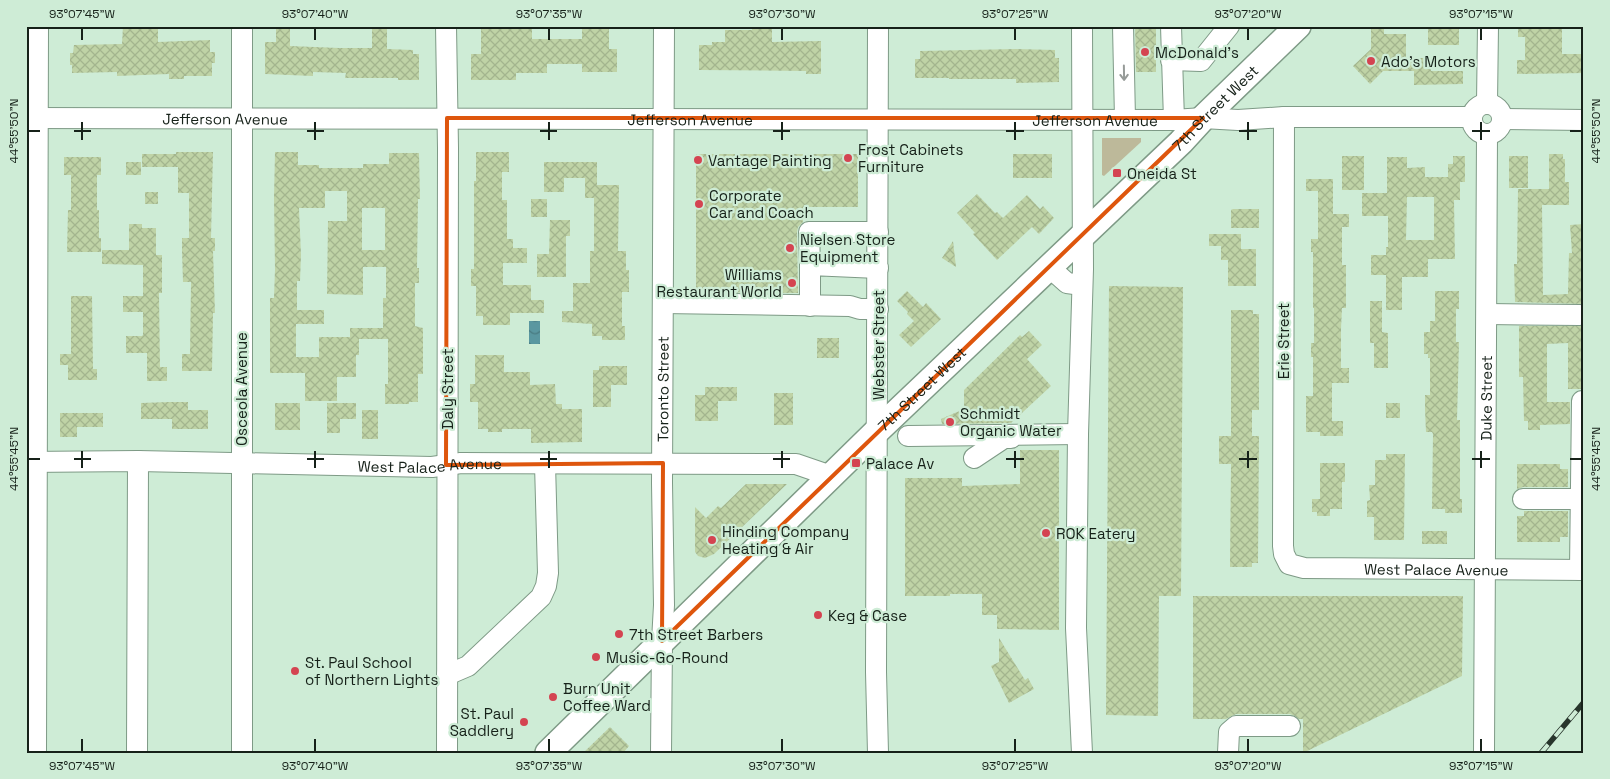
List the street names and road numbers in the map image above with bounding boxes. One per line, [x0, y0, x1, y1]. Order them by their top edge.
street label: 7th Street West [1168, 60, 1262, 155]
street label: Jefferson Avenue [162, 109, 288, 128]
street label: Jefferson Avenue [627, 110, 753, 129]
street label: Jefferson Avenue [1032, 110, 1158, 129]
street label: Webster Street [869, 290, 888, 400]
street label: Erie Street [1274, 303, 1293, 379]
street label: Osceola Avenue [232, 332, 251, 446]
street label: Toronto Street [653, 336, 672, 442]
street label: 7th Street West [874, 342, 970, 435]
street label: Daly Street [438, 348, 457, 430]
street label: Duke Street [1476, 355, 1495, 441]
street label: West Palace Avenue [358, 453, 502, 477]
street label: West Palace Avenue [1364, 559, 1509, 579]

